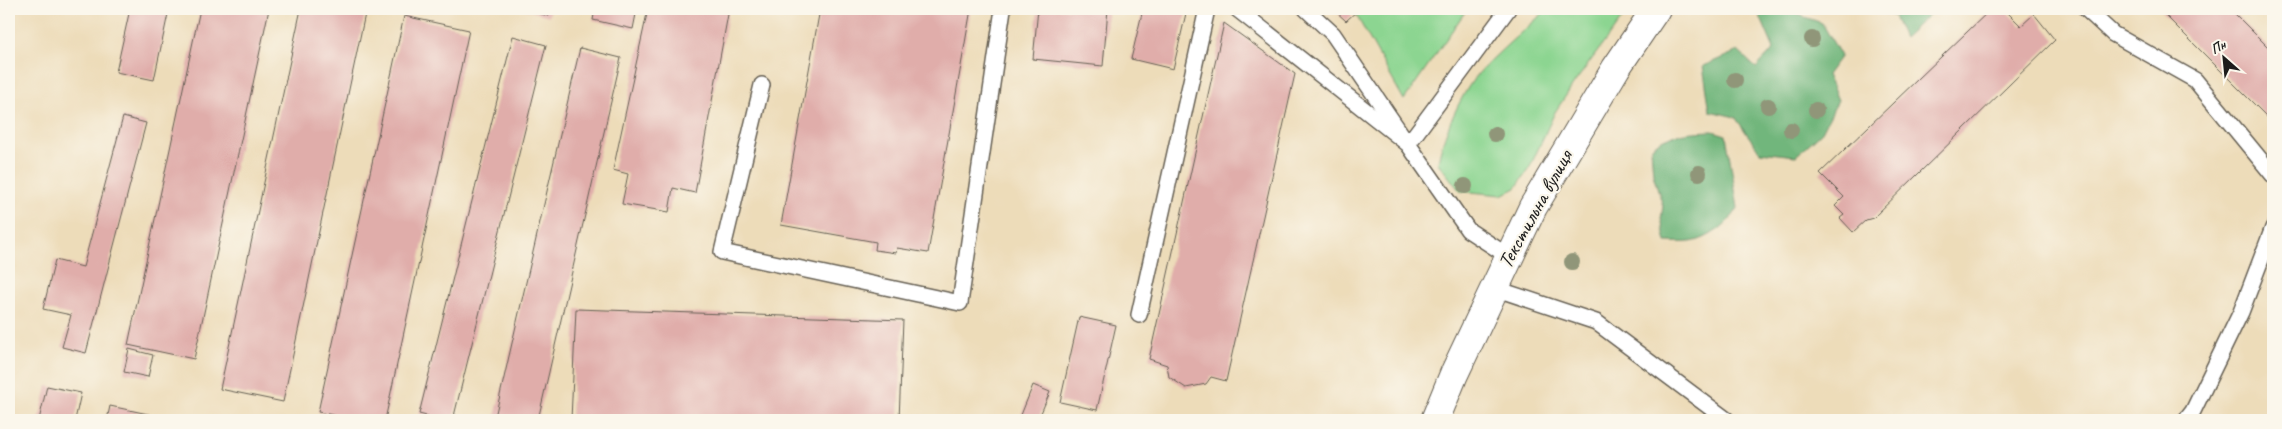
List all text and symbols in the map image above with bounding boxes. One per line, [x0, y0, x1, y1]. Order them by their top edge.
north arrow [2200, 32, 2250, 82]
text: Пн [2208, 36, 2229, 58]
street label: Текстильна вулиця [1492, 144, 1579, 273]

